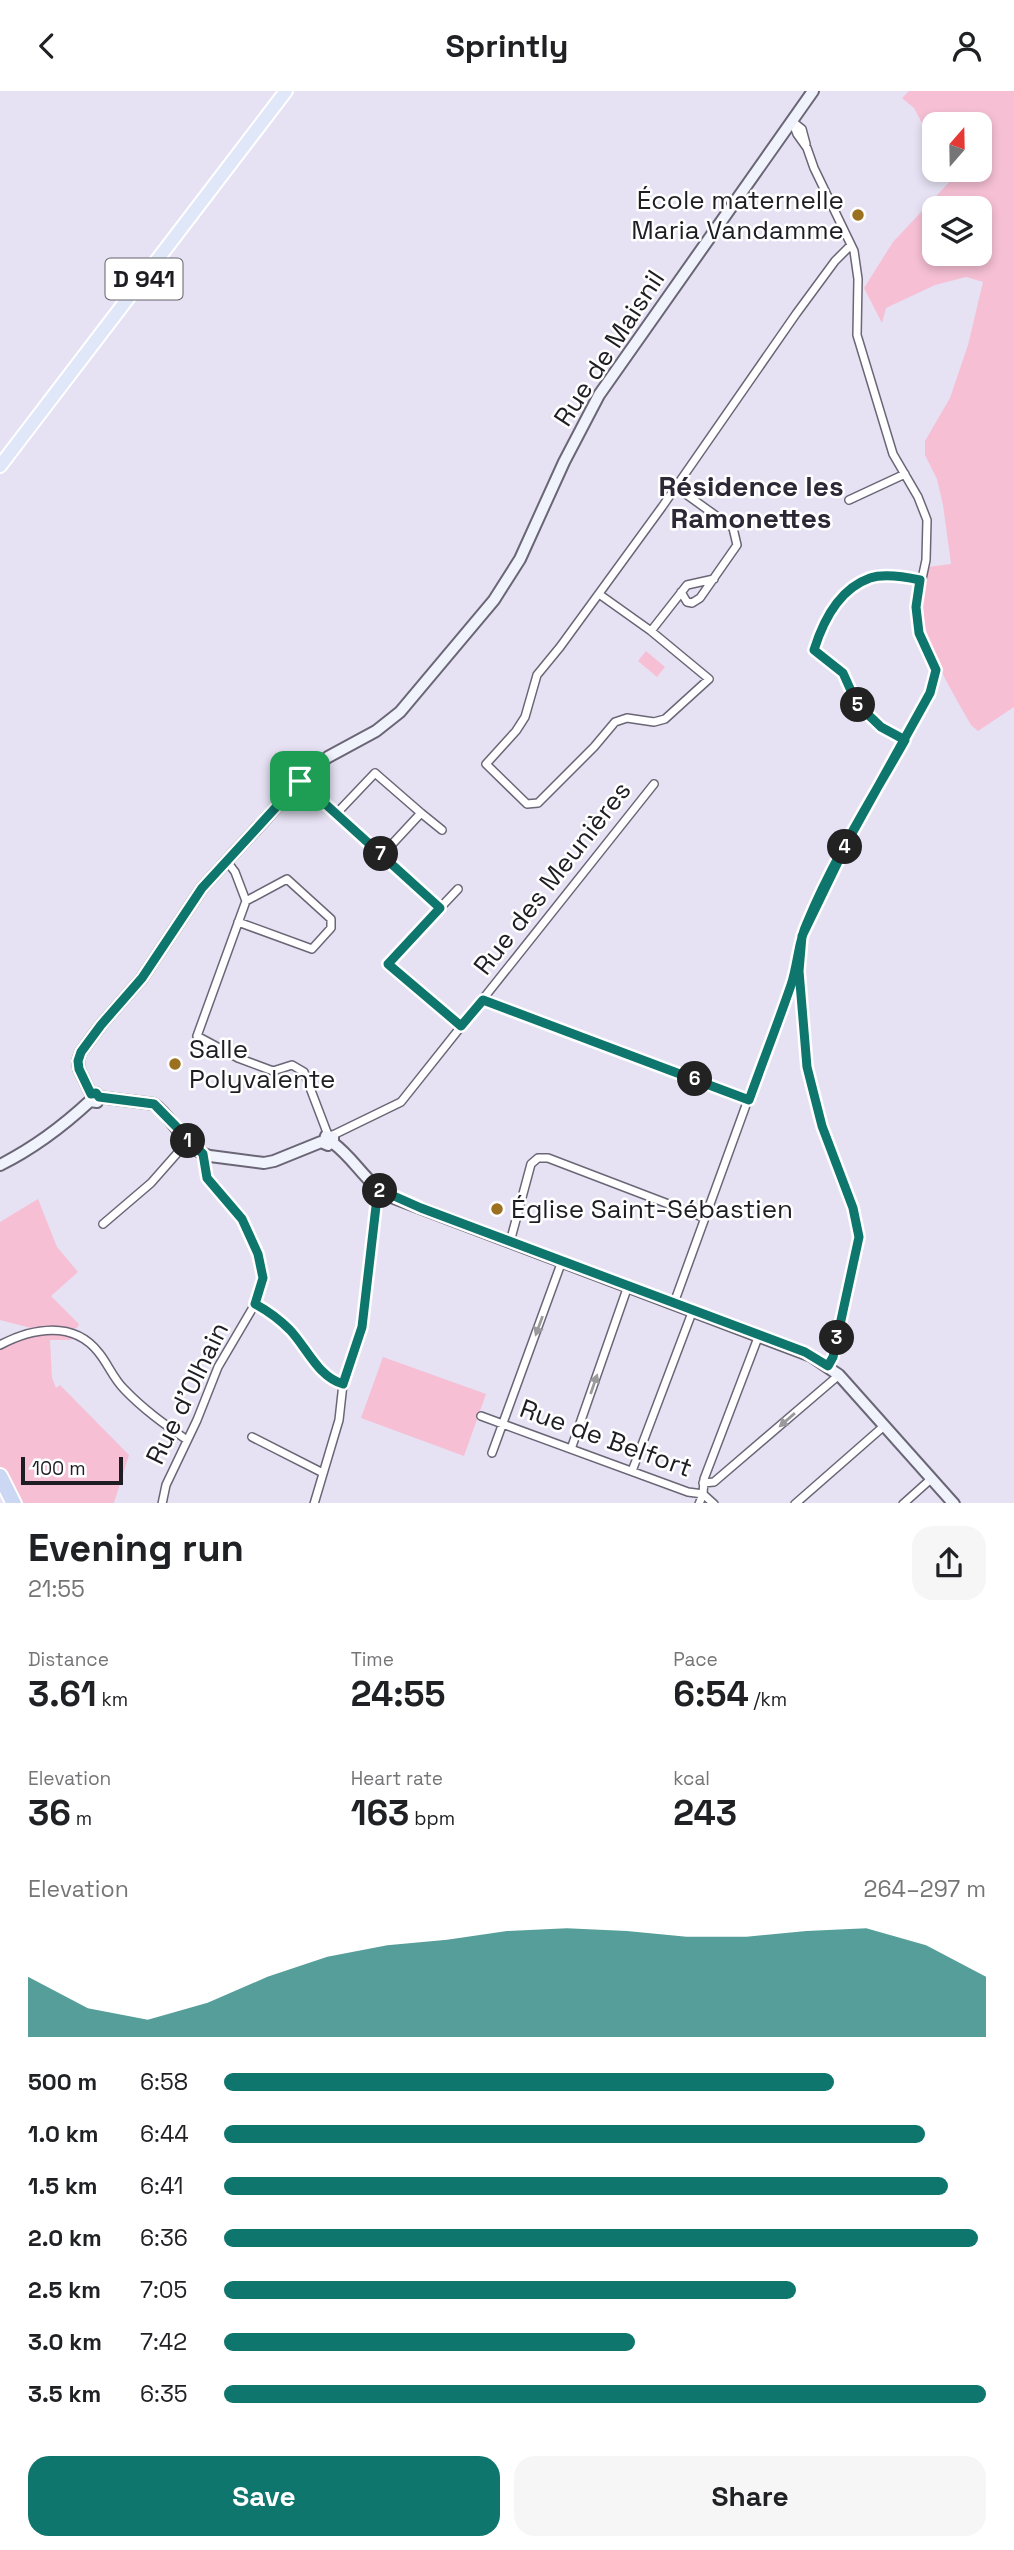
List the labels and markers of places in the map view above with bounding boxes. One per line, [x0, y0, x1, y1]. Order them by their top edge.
place label: École maternelle Maria Vandamme [631, 183, 844, 247]
marker: École maternelle Maria Vandamme [850, 207, 866, 223]
pin: 5 [840, 687, 876, 723]
pin [270, 751, 330, 811]
pin: 4 [828, 829, 862, 865]
pin: 7 [364, 837, 398, 871]
place label: Salle Polyvalente [189, 1032, 335, 1096]
marker: Salle Polyvalente [167, 1056, 183, 1072]
pin: 6 [678, 1061, 712, 1097]
pin: 1 [170, 1123, 206, 1159]
pin: 2 [362, 1173, 398, 1209]
place label: Église Saint-Sébastien [511, 1192, 793, 1226]
marker: Église Saint-Sébastien [489, 1201, 505, 1217]
pin: 3 [820, 1321, 854, 1355]

